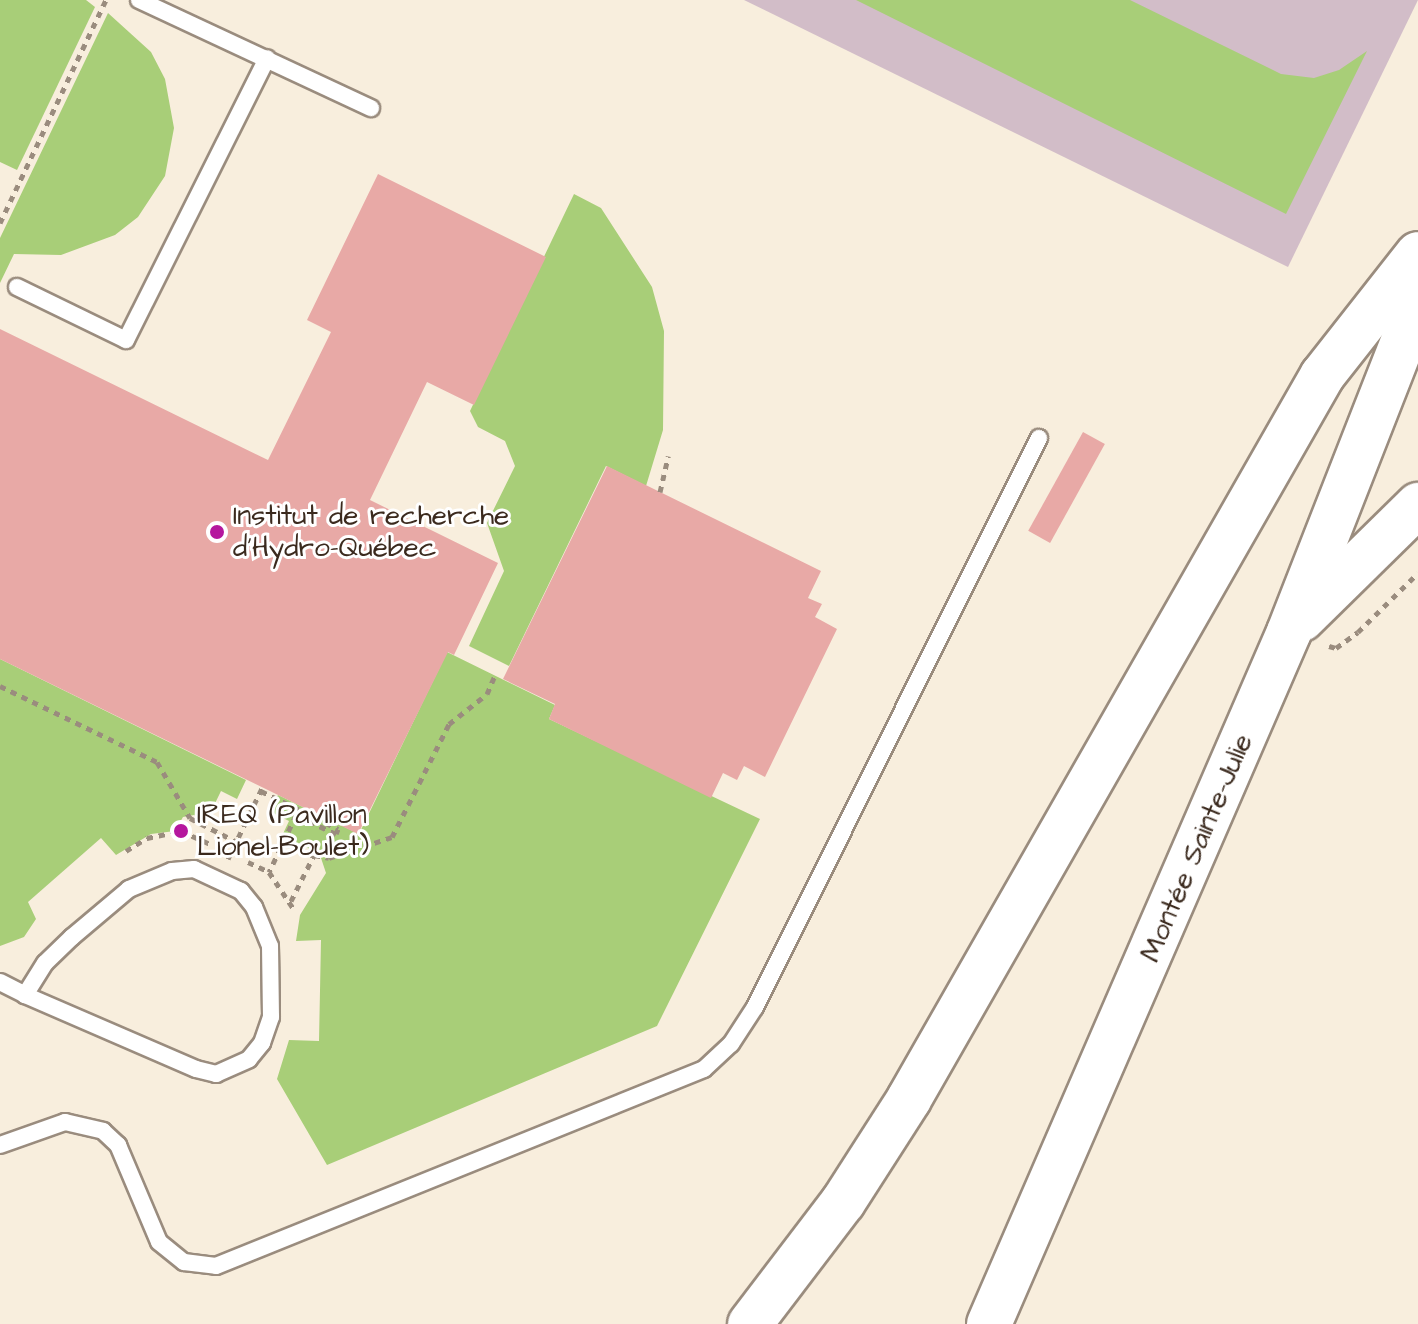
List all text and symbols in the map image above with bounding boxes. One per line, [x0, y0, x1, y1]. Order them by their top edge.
place label: Institut de recherche d'Hydro-Québec [233, 499, 509, 565]
marker: Institut de recherche d'Hydro-Québec [208, 523, 226, 541]
street label: Montée Sainte-Julie [1134, 729, 1260, 967]
place label: IREQ (Pavillon Lionel-Boulet) [197, 798, 369, 864]
marker: IREQ (Pavillon Lionel-Boulet) [172, 822, 190, 840]

